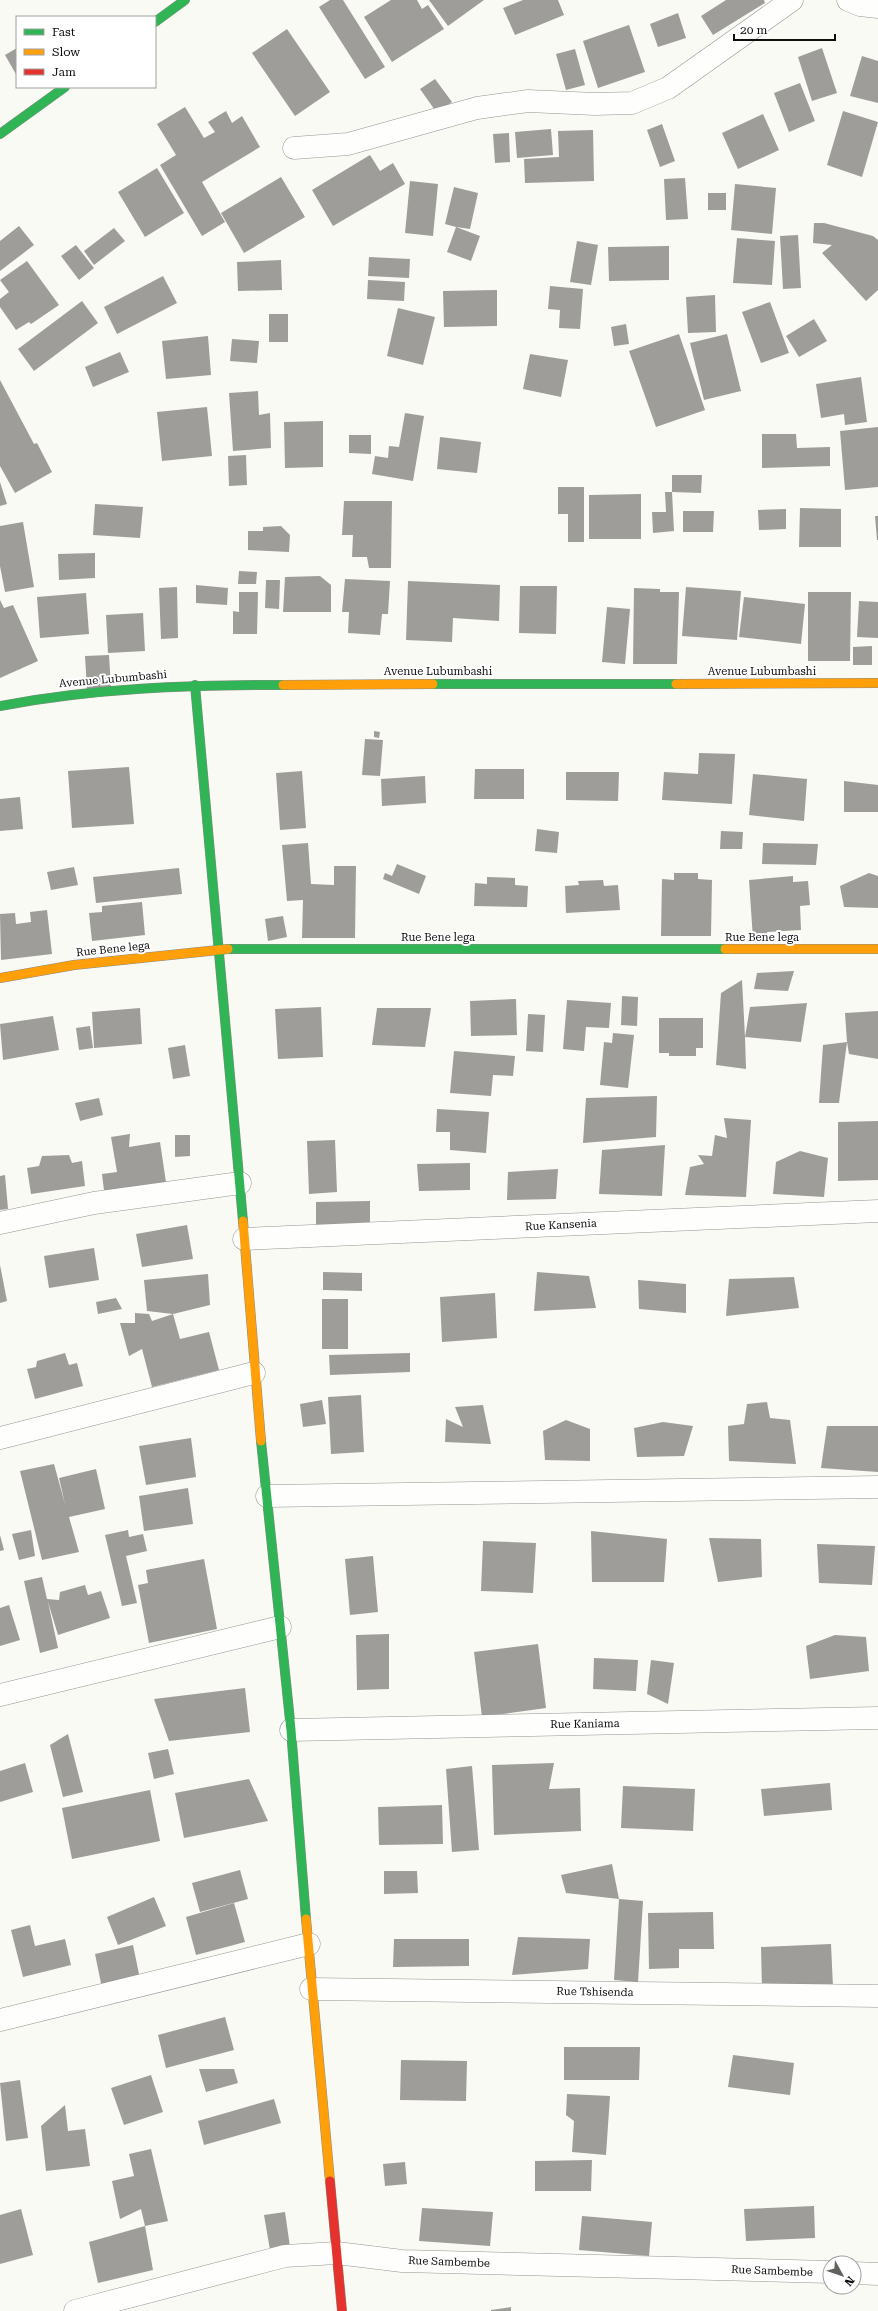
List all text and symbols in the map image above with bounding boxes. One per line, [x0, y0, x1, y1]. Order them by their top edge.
legend [16, 16, 156, 88]
scale bar [734, 16, 835, 42]
text: 20 m [740, 23, 767, 37]
text: Fast [52, 25, 76, 39]
text: Slow [52, 45, 80, 59]
text: Jam [52, 65, 76, 79]
street label: Avenue Lubumbashi [384, 665, 493, 678]
street label: Avenue Lubumbashi [708, 665, 817, 678]
street label: Avenue Lubumbashi [58, 668, 168, 690]
street label: Rue Bene lega [401, 931, 475, 944]
street label: Rue Bene lega [725, 931, 799, 944]
street label: Rue Bene lega [76, 939, 150, 959]
street label: Rue Kansenia [525, 1217, 597, 1233]
street label: Rue Kaniama [550, 1717, 620, 1731]
street label: Rue Tshisenda [556, 1985, 634, 1999]
street label: Rue Sambembe [408, 2254, 490, 2270]
north arrow [822, 2255, 862, 2295]
street label: Rue Sambembe [731, 2263, 813, 2279]
text: N [841, 2274, 857, 2289]

